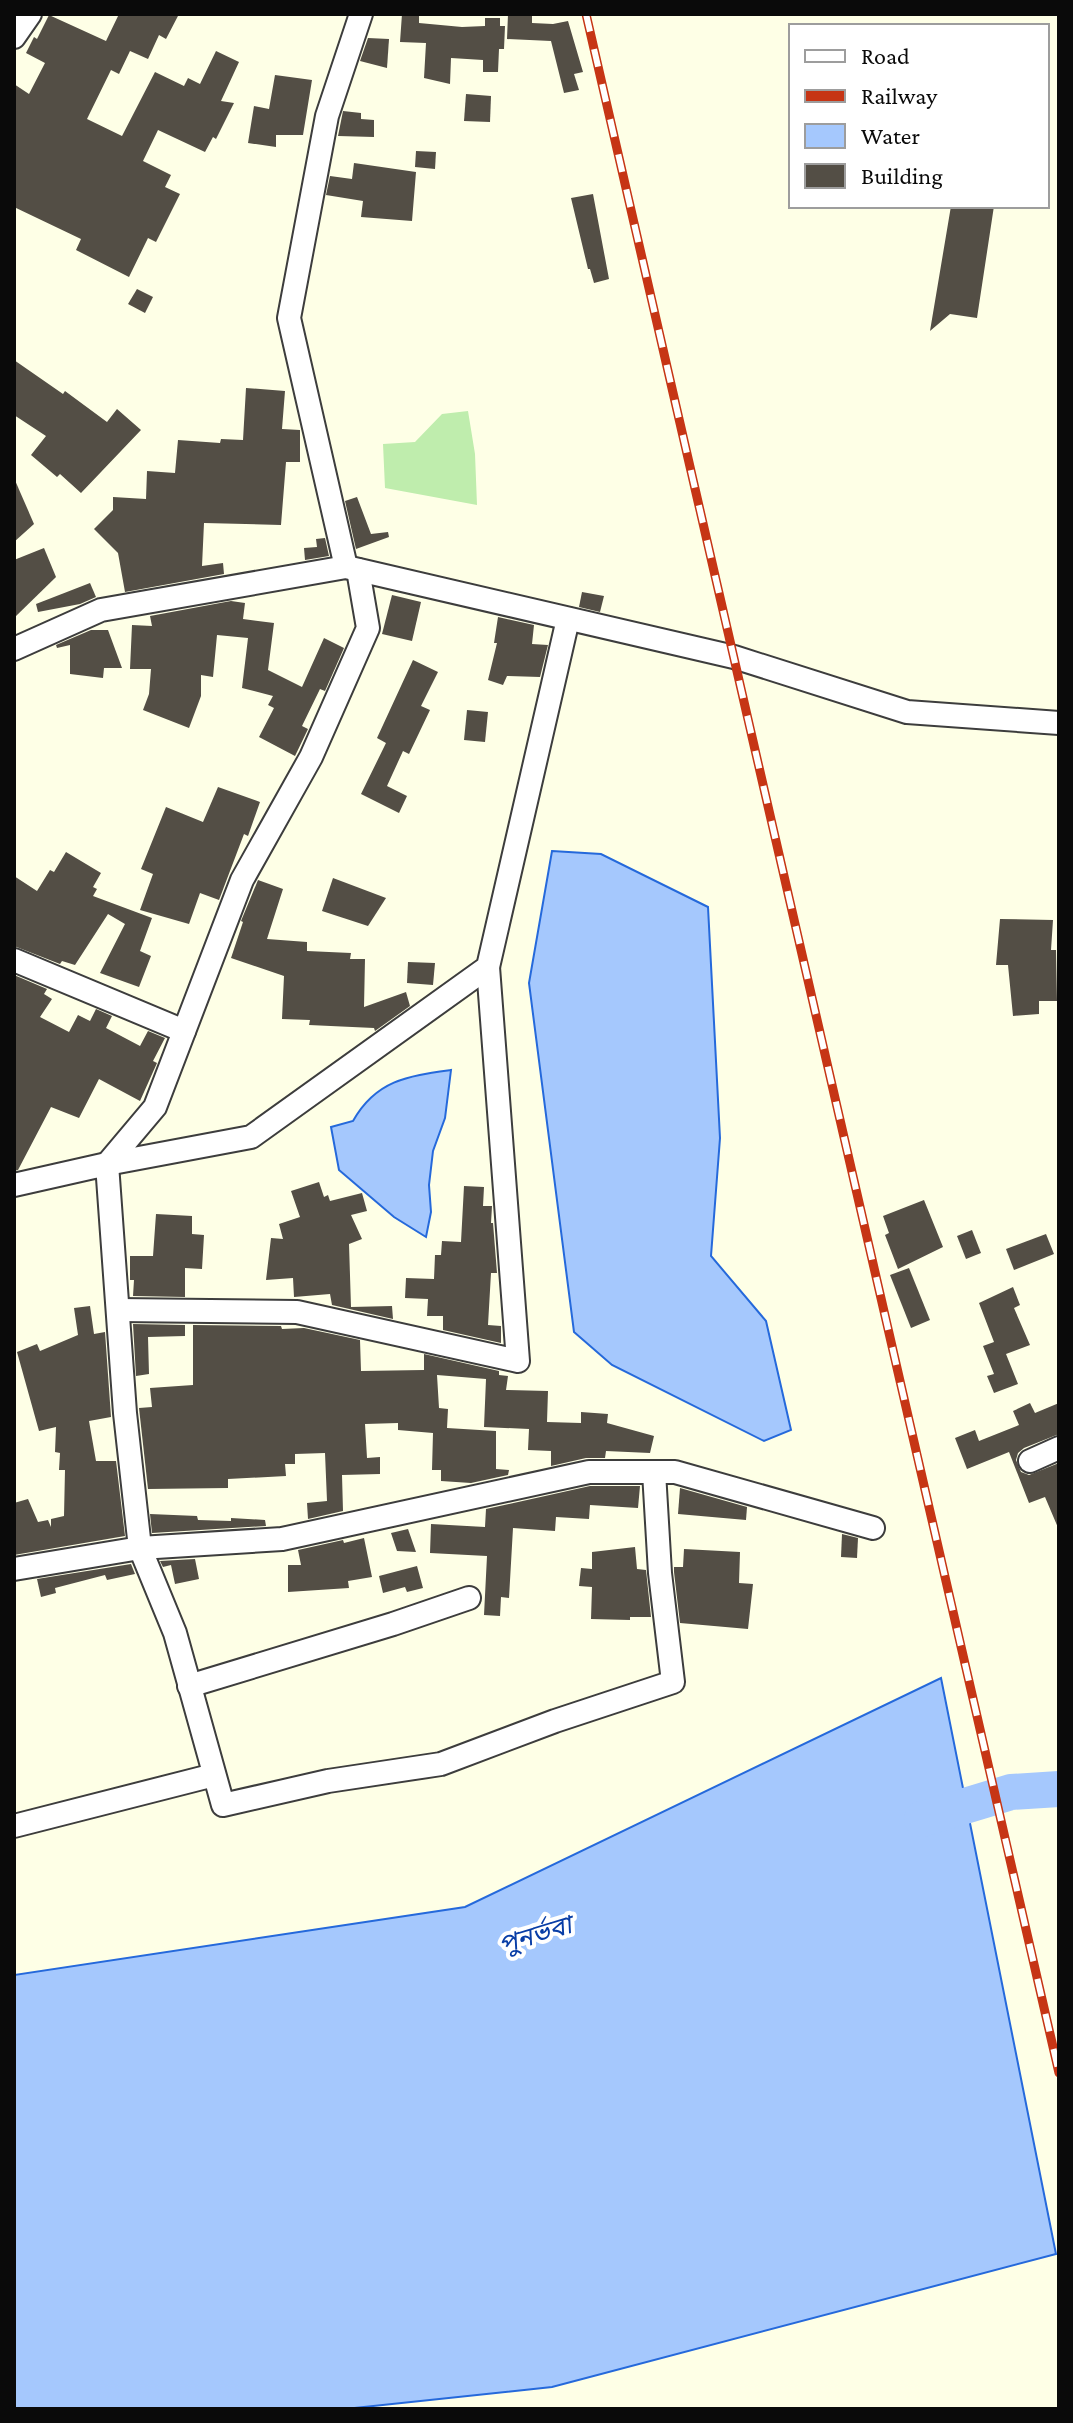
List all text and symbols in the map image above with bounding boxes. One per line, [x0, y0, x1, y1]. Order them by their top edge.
legend [789, 24, 1049, 208]
text: Road [861, 42, 910, 69]
text: Railway [861, 82, 938, 109]
text: Water [861, 122, 920, 149]
text: Building [861, 162, 943, 189]
water label: পুনর্ভবা [495, 1908, 580, 1960]

